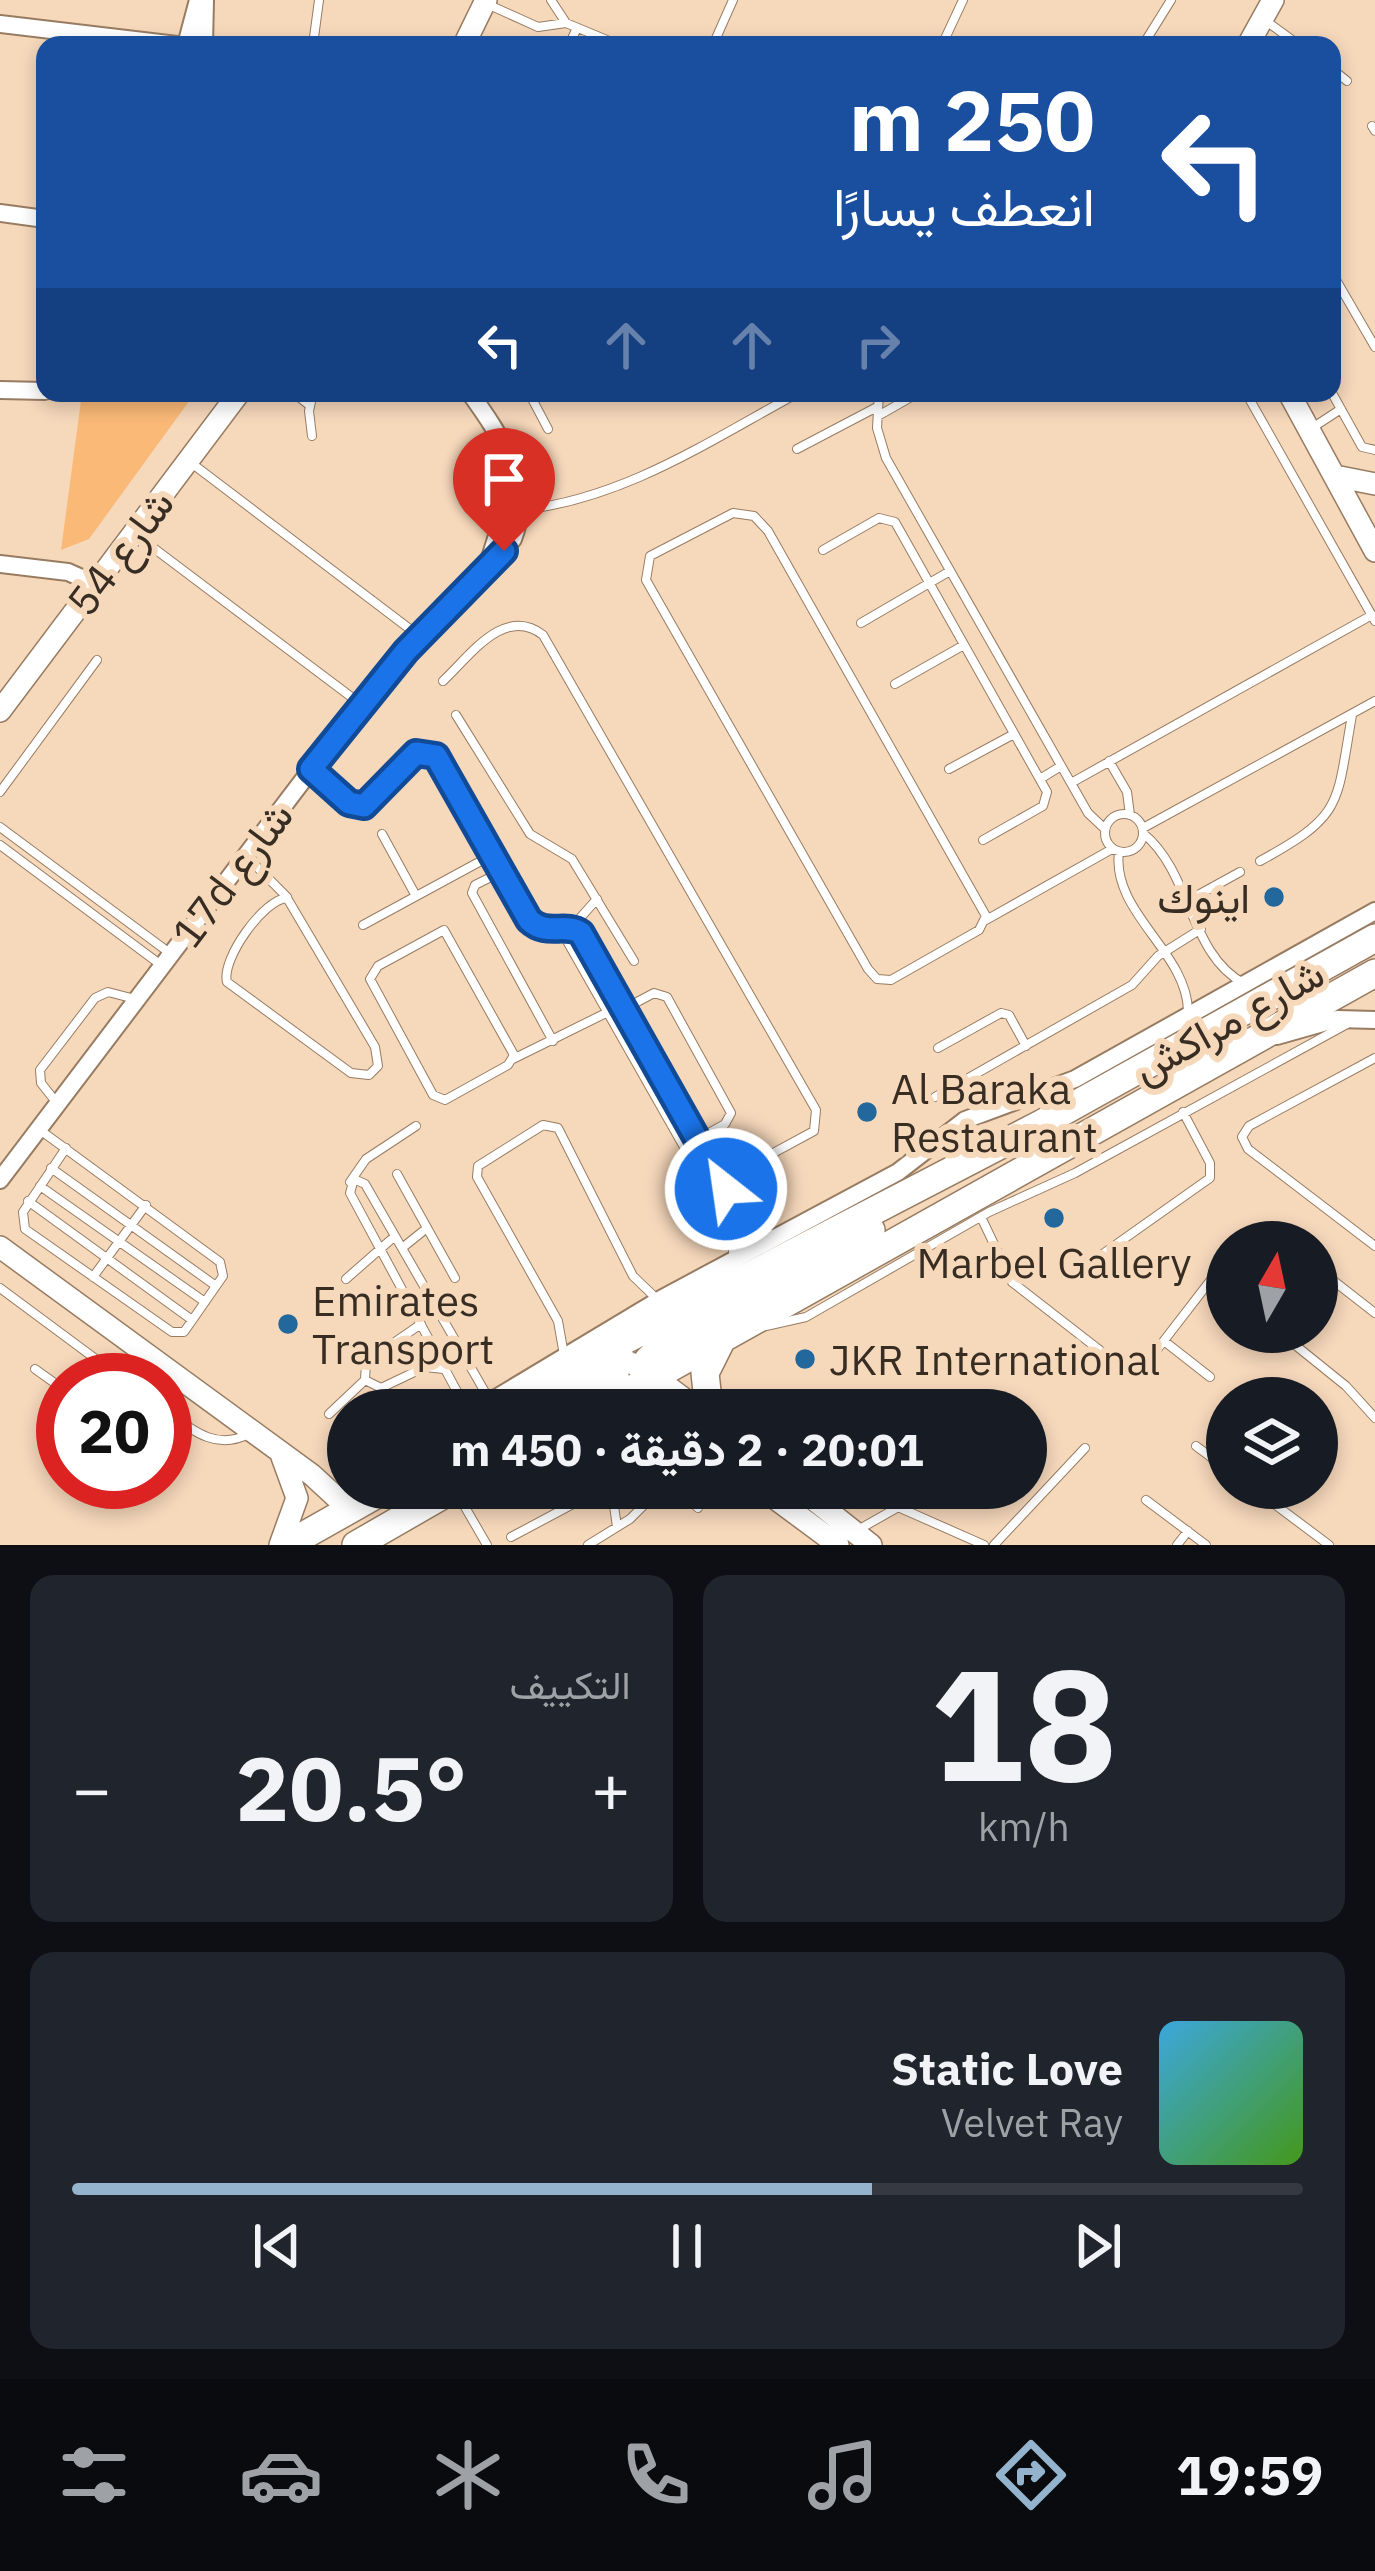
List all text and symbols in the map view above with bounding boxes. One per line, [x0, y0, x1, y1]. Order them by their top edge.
text: 250 m [849, 65, 1095, 174]
icon: left [1137, 84, 1293, 240]
text: انعطف يسارًا [833, 171, 1095, 241]
icon: left [467, 312, 533, 378]
icon: ahead [593, 312, 659, 378]
icon: ahead [719, 312, 785, 378]
icon: right [845, 312, 911, 378]
pin [453, 428, 555, 551]
icon: arrive [471, 446, 537, 512]
street label: شارع 54 [54, 478, 187, 628]
street label: 17d شارع [159, 790, 306, 959]
place label: اينوك [1157, 870, 1250, 925]
marker: اينوك [1261, 884, 1287, 910]
street label: شارع مراكش [1123, 945, 1334, 1097]
place label: Al Baraka Restaurant [891, 1061, 1098, 1164]
marker: Al Baraka Restaurant [854, 1099, 880, 1125]
position arrow [663, 1126, 789, 1252]
marker: Marbel Gallery [1041, 1205, 1067, 1231]
north arrow [1206, 1221, 1338, 1353]
map controls [1206, 1221, 1338, 1509]
place label: Marbel Gallery [917, 1235, 1191, 1290]
place label: Emirates Transport [312, 1273, 494, 1376]
marker: Emirates Transport [275, 1311, 301, 1337]
place label: JKR International [829, 1332, 1160, 1387]
marker: JKR International [792, 1346, 818, 1372]
speed limit sign: 20 [36, 1353, 192, 1509]
button: layers [1206, 1377, 1338, 1509]
text: 20:01 · 2 دقيقة · 450 m [450, 1420, 924, 1478]
text: 18 [930, 1621, 1117, 1824]
text: التكييف [510, 1659, 631, 1710]
text: 20.5° [235, 1729, 467, 1846]
text: − [72, 1745, 112, 1831]
text: + [591, 1745, 630, 1831]
text: km/h [978, 1801, 1070, 1852]
text: Static Love [891, 2039, 1123, 2097]
text: Velvet Ray [941, 2097, 1123, 2148]
icon: previous [244, 2213, 310, 2279]
icon: pause [654, 2213, 720, 2279]
icon: next [1065, 2213, 1131, 2279]
icon: filters [52, 2433, 136, 2517]
icon: car [239, 2433, 323, 2517]
icon: climate [426, 2433, 510, 2517]
icon: phone [614, 2433, 698, 2517]
icon: music [801, 2433, 885, 2517]
icon: directions [989, 2433, 1073, 2517]
text: 19:59 [1176, 2440, 1323, 2510]

